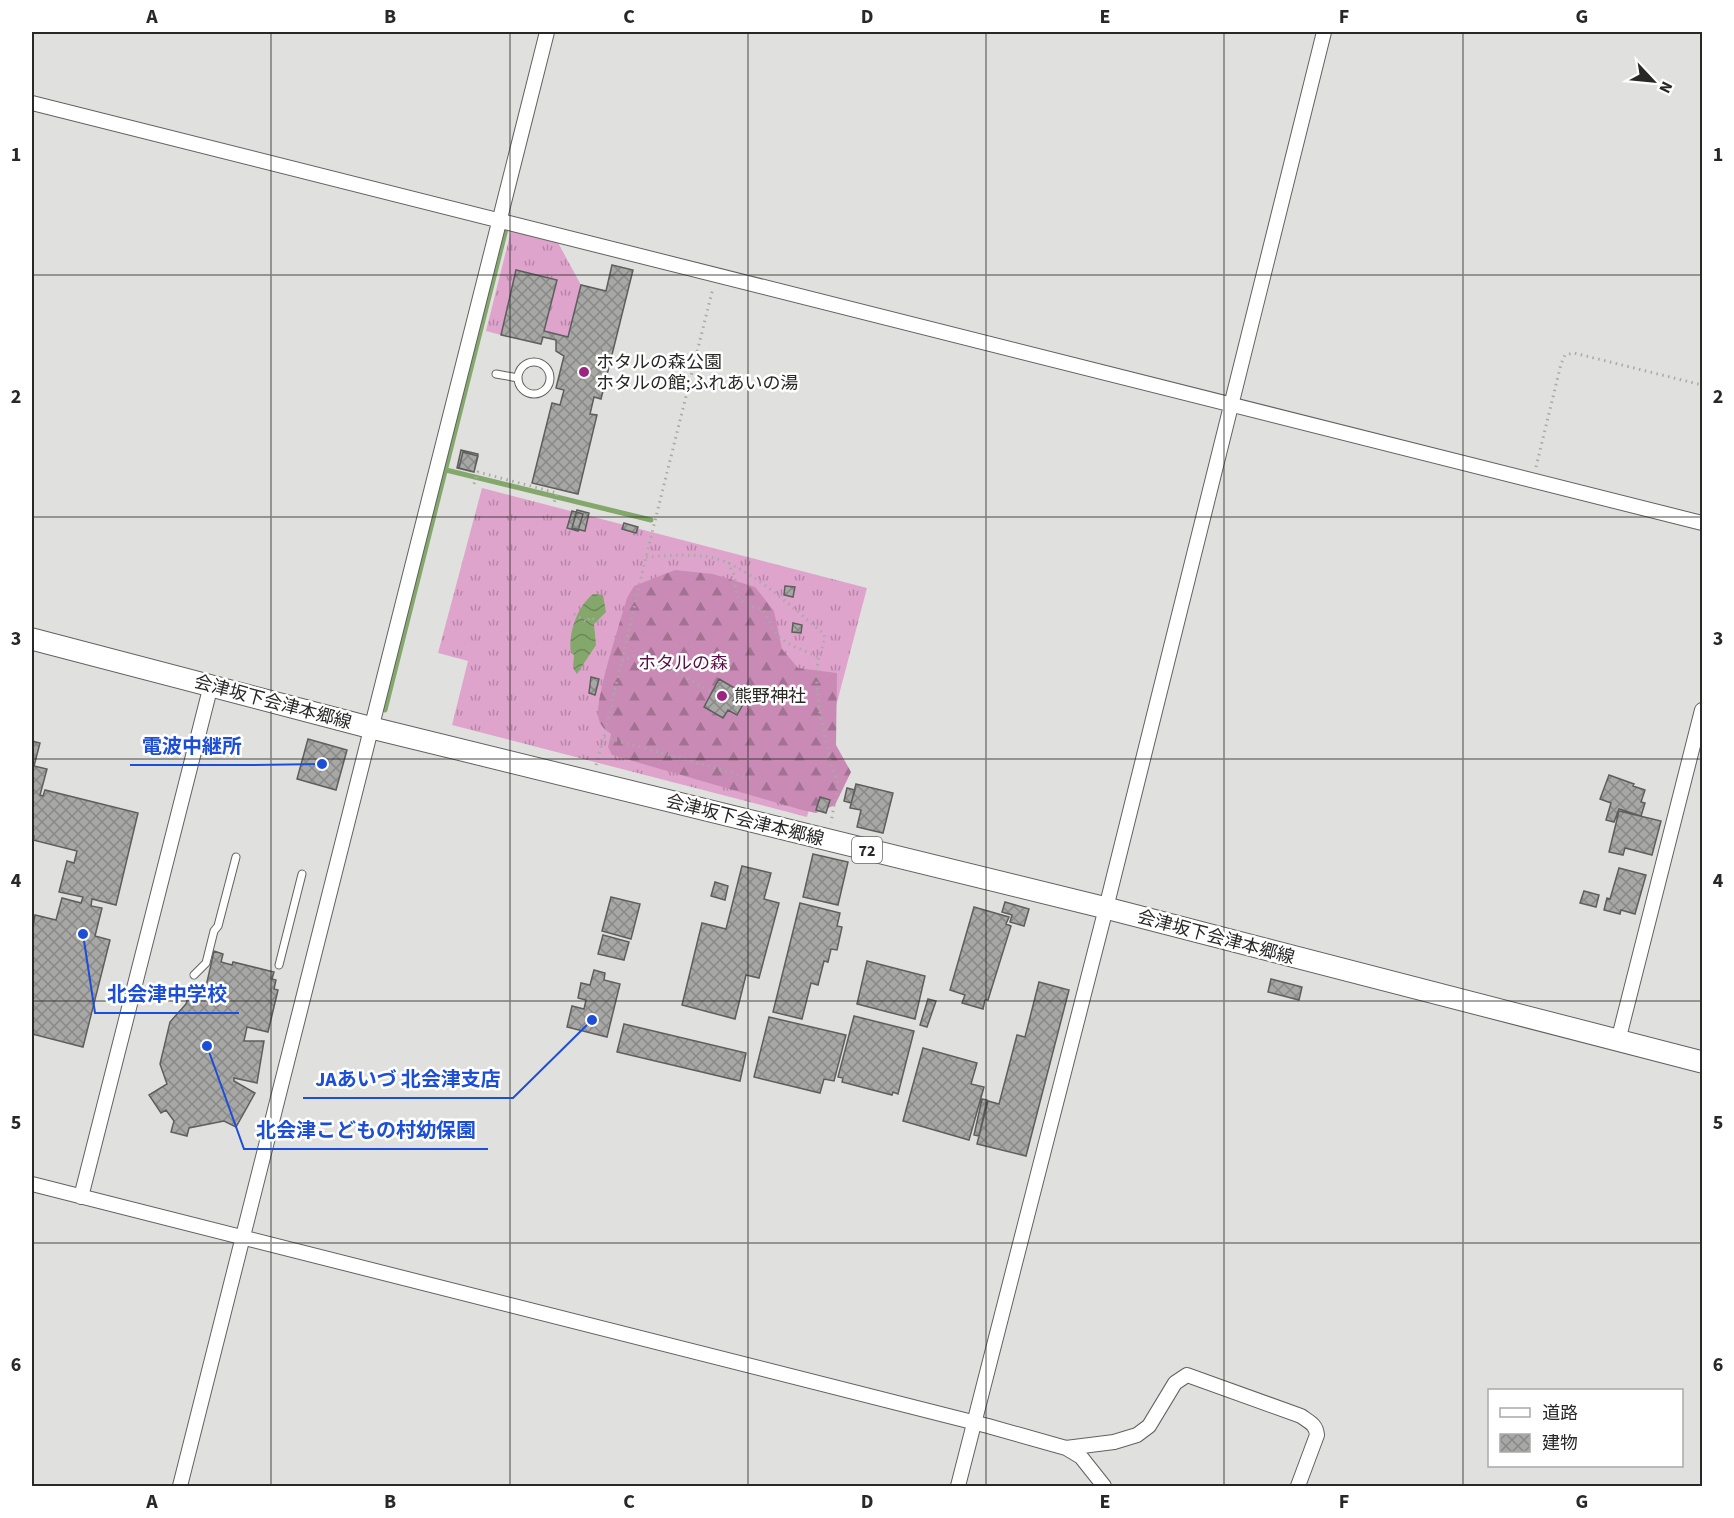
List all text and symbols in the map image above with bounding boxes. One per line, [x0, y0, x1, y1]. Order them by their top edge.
text: A [145, 3, 158, 31]
text: B [384, 3, 396, 31]
text: C [623, 3, 635, 31]
text: D [861, 3, 873, 31]
text: E [1100, 3, 1110, 31]
text: F [1339, 3, 1349, 31]
text: G [1576, 3, 1588, 31]
north arrow [1623, 51, 1683, 111]
text: N [1653, 78, 1678, 97]
text: 1 [11, 141, 21, 169]
text: 1 [1713, 141, 1723, 169]
place label: ホタルの森公園 ホタルの館;ふれあいの湯 [596, 350, 798, 396]
marker: ホタルの森公園 ホタルの館;ふれあいの湯 [577, 365, 591, 379]
text: 2 [11, 383, 21, 411]
text: 2 [1713, 383, 1723, 411]
text: 3 [11, 625, 21, 653]
text: 3 [1713, 625, 1723, 653]
park label: ホタルの森 [638, 651, 728, 676]
street label: 会津坂下会津本郷線 [191, 669, 354, 736]
place label: 熊野神社 [734, 684, 806, 709]
marker: 熊野神社 [715, 689, 729, 703]
callout: 電波中継所 [130, 727, 254, 765]
text: 電波中継所 [142, 733, 242, 761]
street label: 会津坂下会津本郷線 [663, 789, 826, 852]
road number: 72 [852, 837, 882, 863]
text: 4 [11, 867, 22, 895]
text: 4 [1713, 867, 1724, 895]
street label: 会津坂下会津本郷線 [1134, 904, 1297, 971]
callout: 北会津中学校 [95, 975, 239, 1013]
text: 北会津中学校 [107, 981, 227, 1009]
callout: JAあいづ 北会津支店 [303, 1060, 513, 1098]
text: JAあいづ 北会津支店 [315, 1066, 501, 1094]
text: 5 [11, 1109, 21, 1137]
text: 5 [1713, 1109, 1723, 1137]
callout: 北会津こどもの村幼保園 [244, 1111, 488, 1149]
text: 北会津こどもの村幼保園 [256, 1117, 476, 1145]
text: 6 [11, 1351, 21, 1379]
text: 6 [1713, 1351, 1723, 1379]
legend [1488, 1389, 1683, 1467]
text: 道路 [1542, 1401, 1578, 1426]
text: 建物 [1542, 1431, 1578, 1456]
text: A [145, 1488, 158, 1516]
text: B [384, 1488, 396, 1516]
text: C [623, 1488, 635, 1516]
text: D [861, 1488, 873, 1516]
text: E [1100, 1488, 1110, 1516]
text: F [1339, 1488, 1349, 1516]
text: G [1576, 1488, 1588, 1516]

